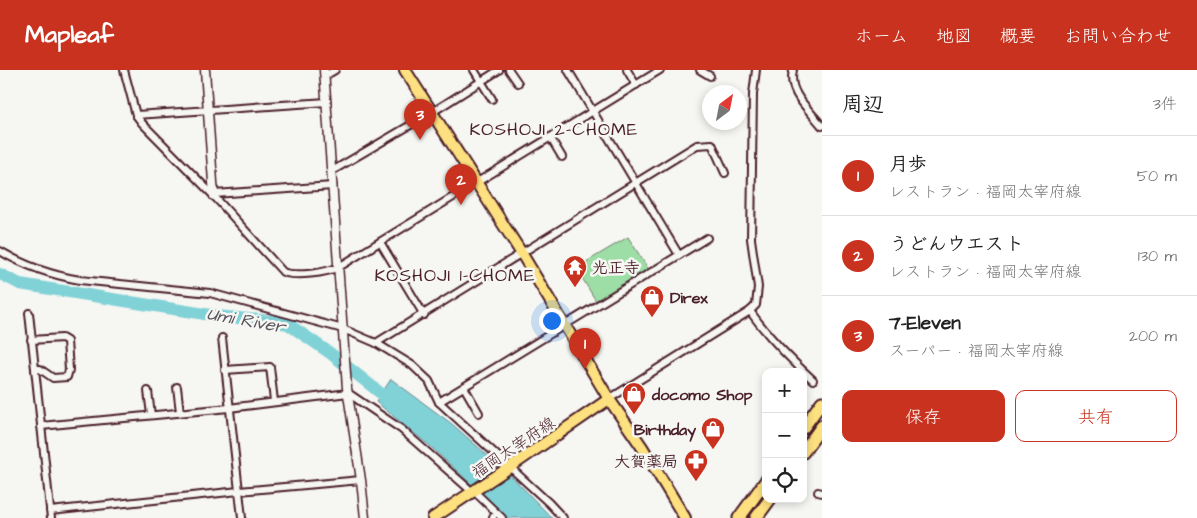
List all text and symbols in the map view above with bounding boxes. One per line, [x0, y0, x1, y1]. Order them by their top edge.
text: Mapleaf [25, 18, 114, 52]
text: ホーム [855, 24, 908, 49]
text: 地図 [936, 24, 972, 49]
text: 概要 [1000, 24, 1036, 49]
text: お問い合わせ [1064, 24, 1172, 49]
north arrow [702, 85, 747, 130]
text: 周辺 [842, 90, 884, 119]
text: 3件 [1153, 93, 1177, 115]
pin: 3 [404, 99, 436, 140]
district label: KOSHOJI 2-CHOME [469, 117, 639, 142]
text: 月歩 [889, 151, 927, 178]
pin: 2 [445, 164, 477, 205]
text: 1 [857, 165, 859, 187]
text: 50 m [1137, 165, 1177, 187]
text: レストラン · 福岡太宰府線 [889, 181, 1081, 203]
text: うどんウエスト [889, 231, 1024, 258]
text: 2 [853, 245, 863, 267]
text: 130 m [1138, 245, 1177, 267]
temple icon: 光正寺 [562, 254, 588, 288]
place label: 光正寺 [592, 257, 640, 279]
text: レストラン · 福岡太宰府線 [889, 261, 1081, 283]
district label: KOSHOJI 1-CHOME [374, 263, 536, 288]
shop icon: Direx [639, 284, 665, 318]
place label: Direx [670, 287, 708, 309]
water label: Umi River [205, 301, 289, 340]
your location [539, 308, 565, 334]
text: 7-Eleven [889, 310, 961, 337]
text: 3 [854, 325, 862, 347]
text: 200 m [1129, 325, 1177, 347]
pin: 1 [569, 328, 601, 369]
text: スーパー · 福岡太宰府線 [889, 340, 1063, 362]
map controls [762, 368, 807, 503]
button: + [762, 368, 807, 413]
shop icon: docomo Shop [621, 381, 647, 415]
place label: docomo Shop [651, 384, 752, 406]
button: 保存 [842, 390, 1005, 442]
button: 共有 [1015, 390, 1177, 442]
street label: 福岡太宰府線 [468, 412, 560, 484]
button: − [762, 413, 807, 458]
shop icon: Birthday [700, 416, 726, 450]
place label: Birthday [634, 419, 696, 442]
pharmacy icon: 大賀薬局 [683, 448, 709, 482]
place label: 大賀薬局 [614, 451, 678, 473]
button: locate [762, 458, 807, 503]

